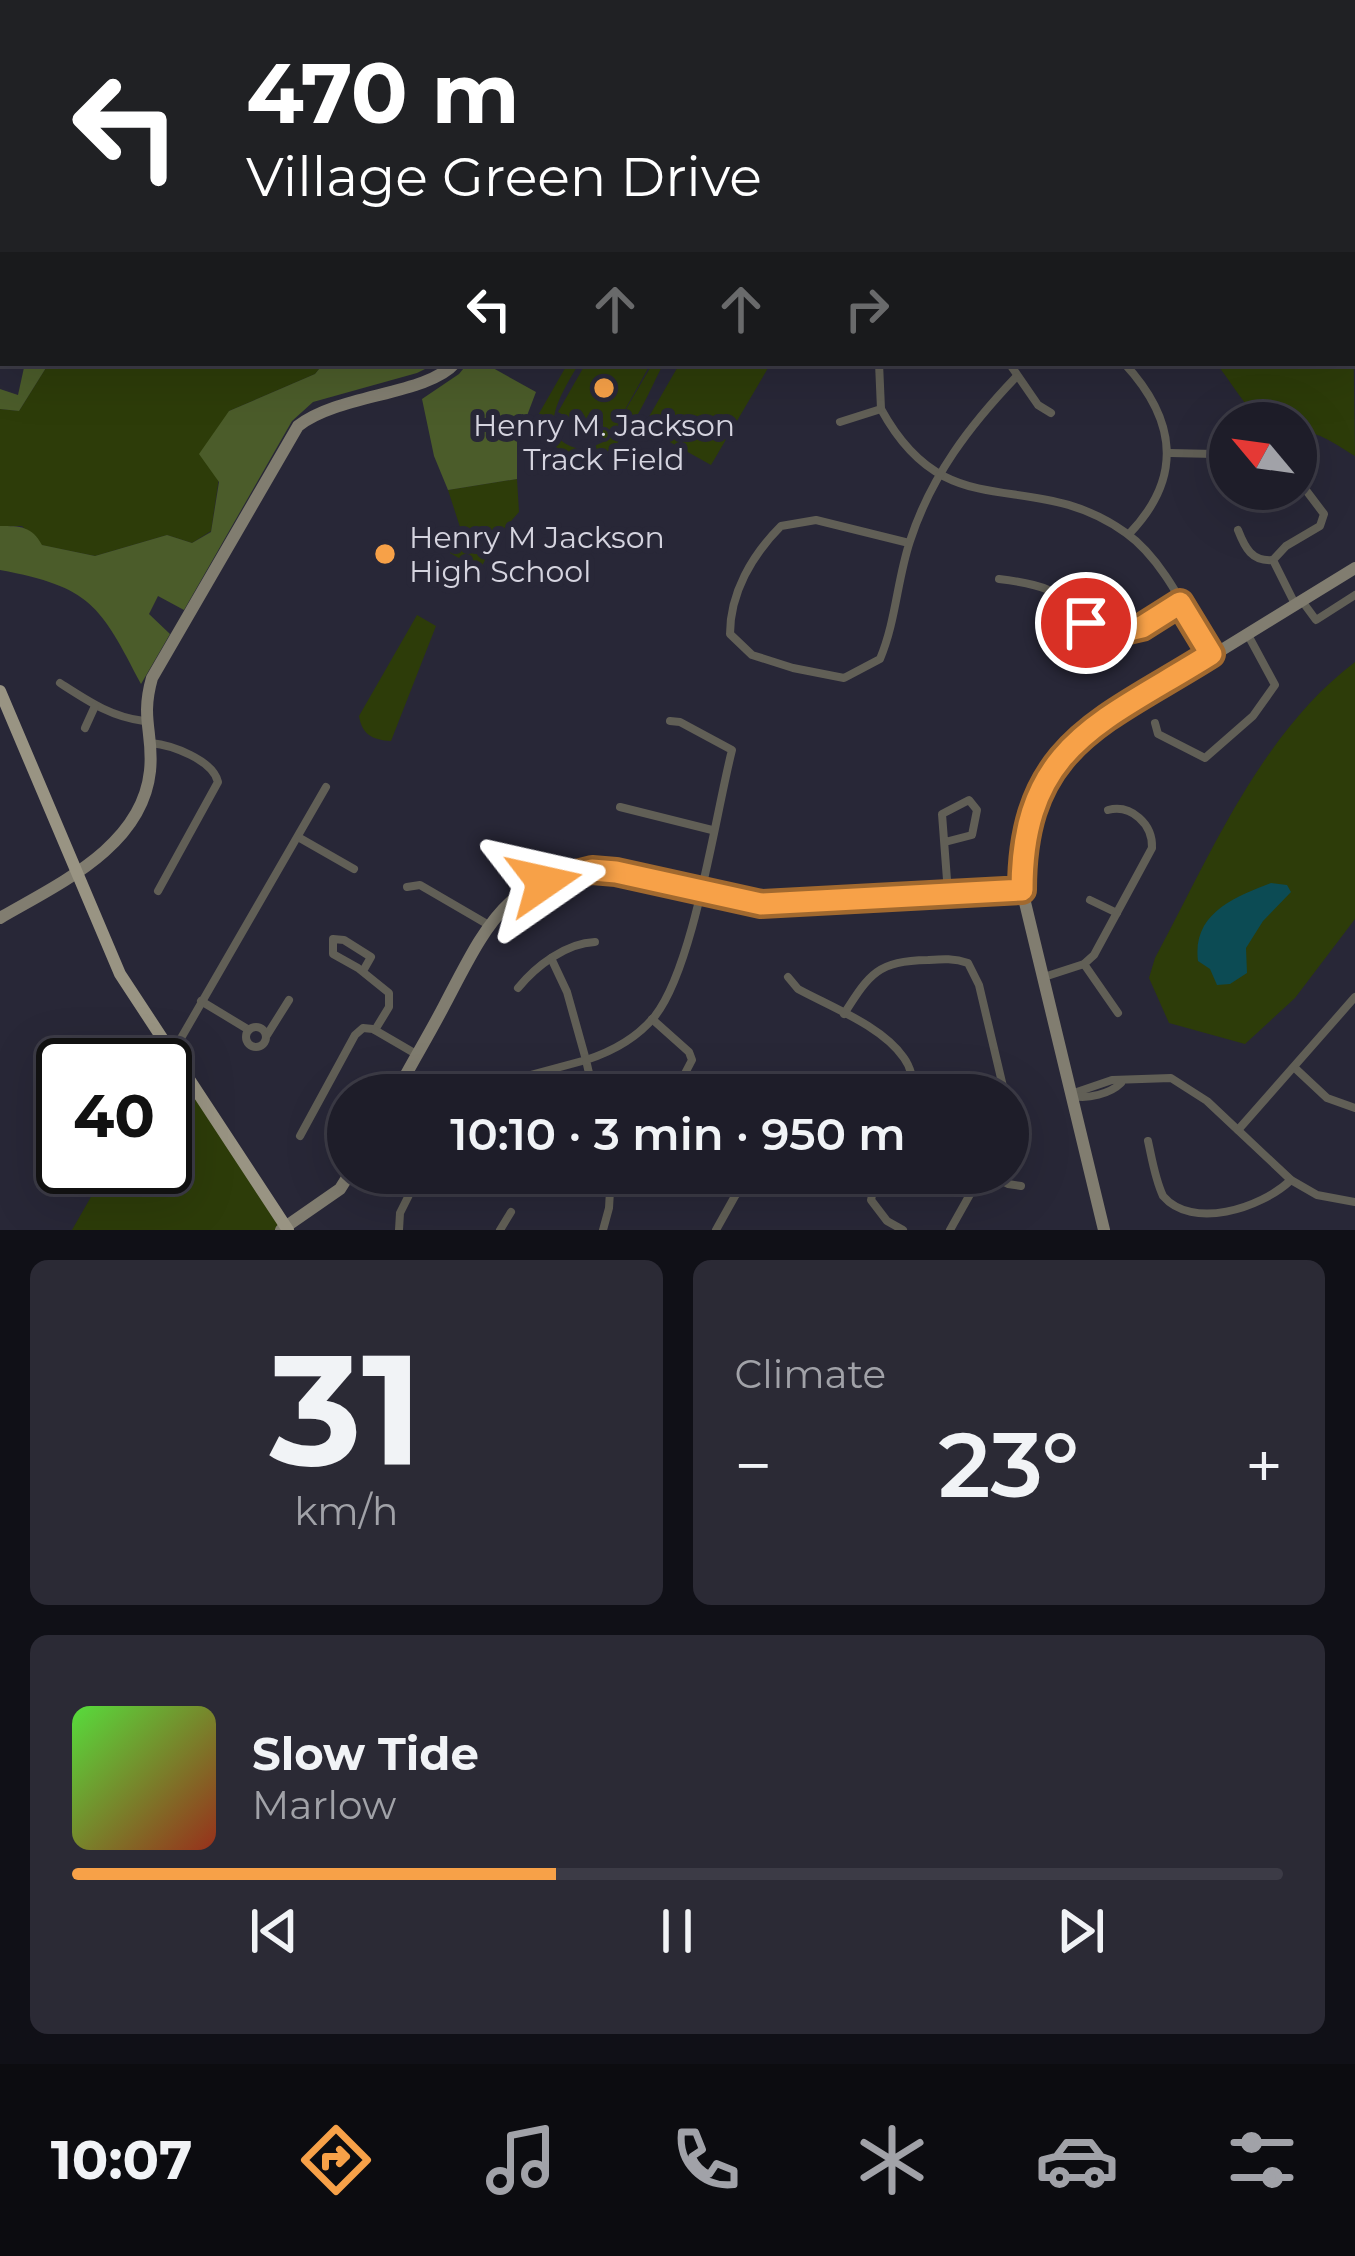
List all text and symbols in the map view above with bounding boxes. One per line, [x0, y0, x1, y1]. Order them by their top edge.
text: 470 m [246, 42, 520, 144]
icon: left [48, 48, 204, 204]
text: Village Green Drive [246, 144, 762, 210]
icon: left [456, 276, 522, 342]
icon: ahead [582, 276, 648, 342]
icon: ahead [708, 276, 774, 342]
icon: right [834, 276, 900, 342]
marker: Henry M. Jackson Track Field [591, 375, 617, 401]
north arrow [1209, 402, 1317, 510]
map controls [1209, 402, 1317, 510]
place label: Henry M. Jackson Track Field [473, 407, 735, 478]
place label: Henry M Jackson High School [409, 519, 665, 590]
marker: Henry M Jackson High School [372, 541, 398, 567]
pin [1035, 572, 1137, 674]
icon: arrive [1053, 590, 1119, 656]
position arrow [481, 819, 607, 945]
speed limit sign: 40 [36, 1038, 192, 1194]
text: 10:10 · 3 min · 950 m [450, 1106, 906, 1161]
text: 31 [269, 1314, 423, 1504]
text: Climate [735, 1350, 886, 1398]
text: 23° [938, 1410, 1079, 1520]
text: − [735, 1425, 772, 1506]
text: + [1245, 1425, 1283, 1506]
text: km/h [294, 1487, 398, 1535]
text: Slow Tide [252, 1726, 479, 1781]
text: Marlow [252, 1781, 396, 1829]
icon: previous [241, 1898, 307, 1964]
icon: pause [644, 1898, 710, 1964]
icon: next [1048, 1898, 1114, 1964]
icon: directions [294, 2118, 378, 2202]
icon: music [479, 2118, 563, 2202]
icon: phone [664, 2118, 748, 2202]
icon: climate [850, 2118, 934, 2202]
icon: car [1035, 2118, 1119, 2202]
icon: filters [1220, 2118, 1304, 2202]
text: 10:07 [51, 2127, 193, 2193]

